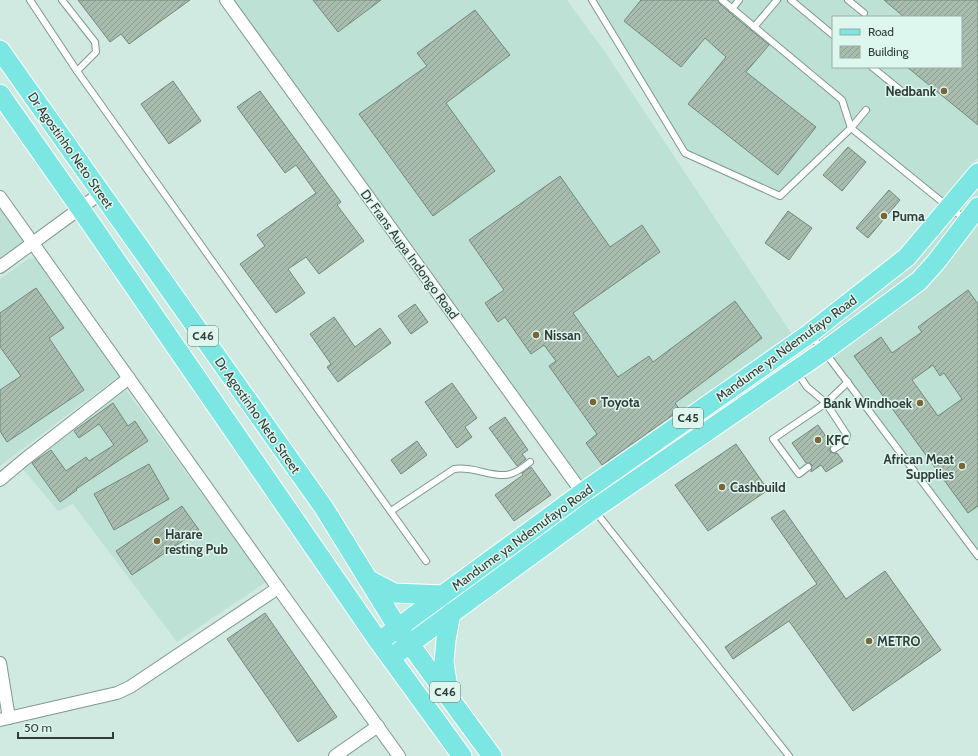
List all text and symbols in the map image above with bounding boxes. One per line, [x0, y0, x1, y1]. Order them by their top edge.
legend [832, 16, 962, 68]
text: Road [868, 24, 894, 39]
text: Building [868, 44, 910, 59]
place label: Nedbank [885, 83, 937, 99]
marker: Nedbank [939, 86, 949, 96]
street label: Dr Agostinho Neto Street [25, 89, 118, 212]
street label: Dr Frans Aupa Indongo Road [358, 186, 462, 322]
place label: Puma [892, 208, 925, 224]
marker: Puma [879, 211, 889, 221]
street label: Mandume ya Ndemufayo Road [712, 291, 860, 405]
road number: C46 [188, 326, 218, 346]
place label: Nissan [544, 327, 581, 343]
marker: Nissan [531, 330, 541, 340]
street label: Dr Agostinho Neto Street [212, 354, 305, 477]
place label: Toyota [601, 394, 640, 410]
place label: Bank Windhoek [823, 395, 913, 411]
marker: Toyota [588, 397, 598, 407]
marker: Bank Windhoek [915, 398, 925, 408]
road number: C45 [673, 408, 703, 428]
place label: KFC [826, 432, 849, 448]
marker: KFC [813, 435, 823, 445]
place label: African Meat Supplies [884, 451, 955, 482]
marker: African Meat Supplies [957, 461, 967, 471]
place label: Cashbuild [730, 479, 786, 495]
street label: Mandume ya Ndemufayo Road [448, 480, 596, 594]
marker: Cashbuild [717, 482, 727, 492]
place label: Harare resting Pub [165, 526, 228, 557]
marker: Harare resting Pub [152, 536, 162, 546]
place label: METRO [877, 633, 920, 649]
marker: METRO [864, 636, 874, 646]
road number: C46 [430, 682, 460, 702]
scale bar [18, 714, 113, 740]
text: 50 m [24, 720, 52, 735]

